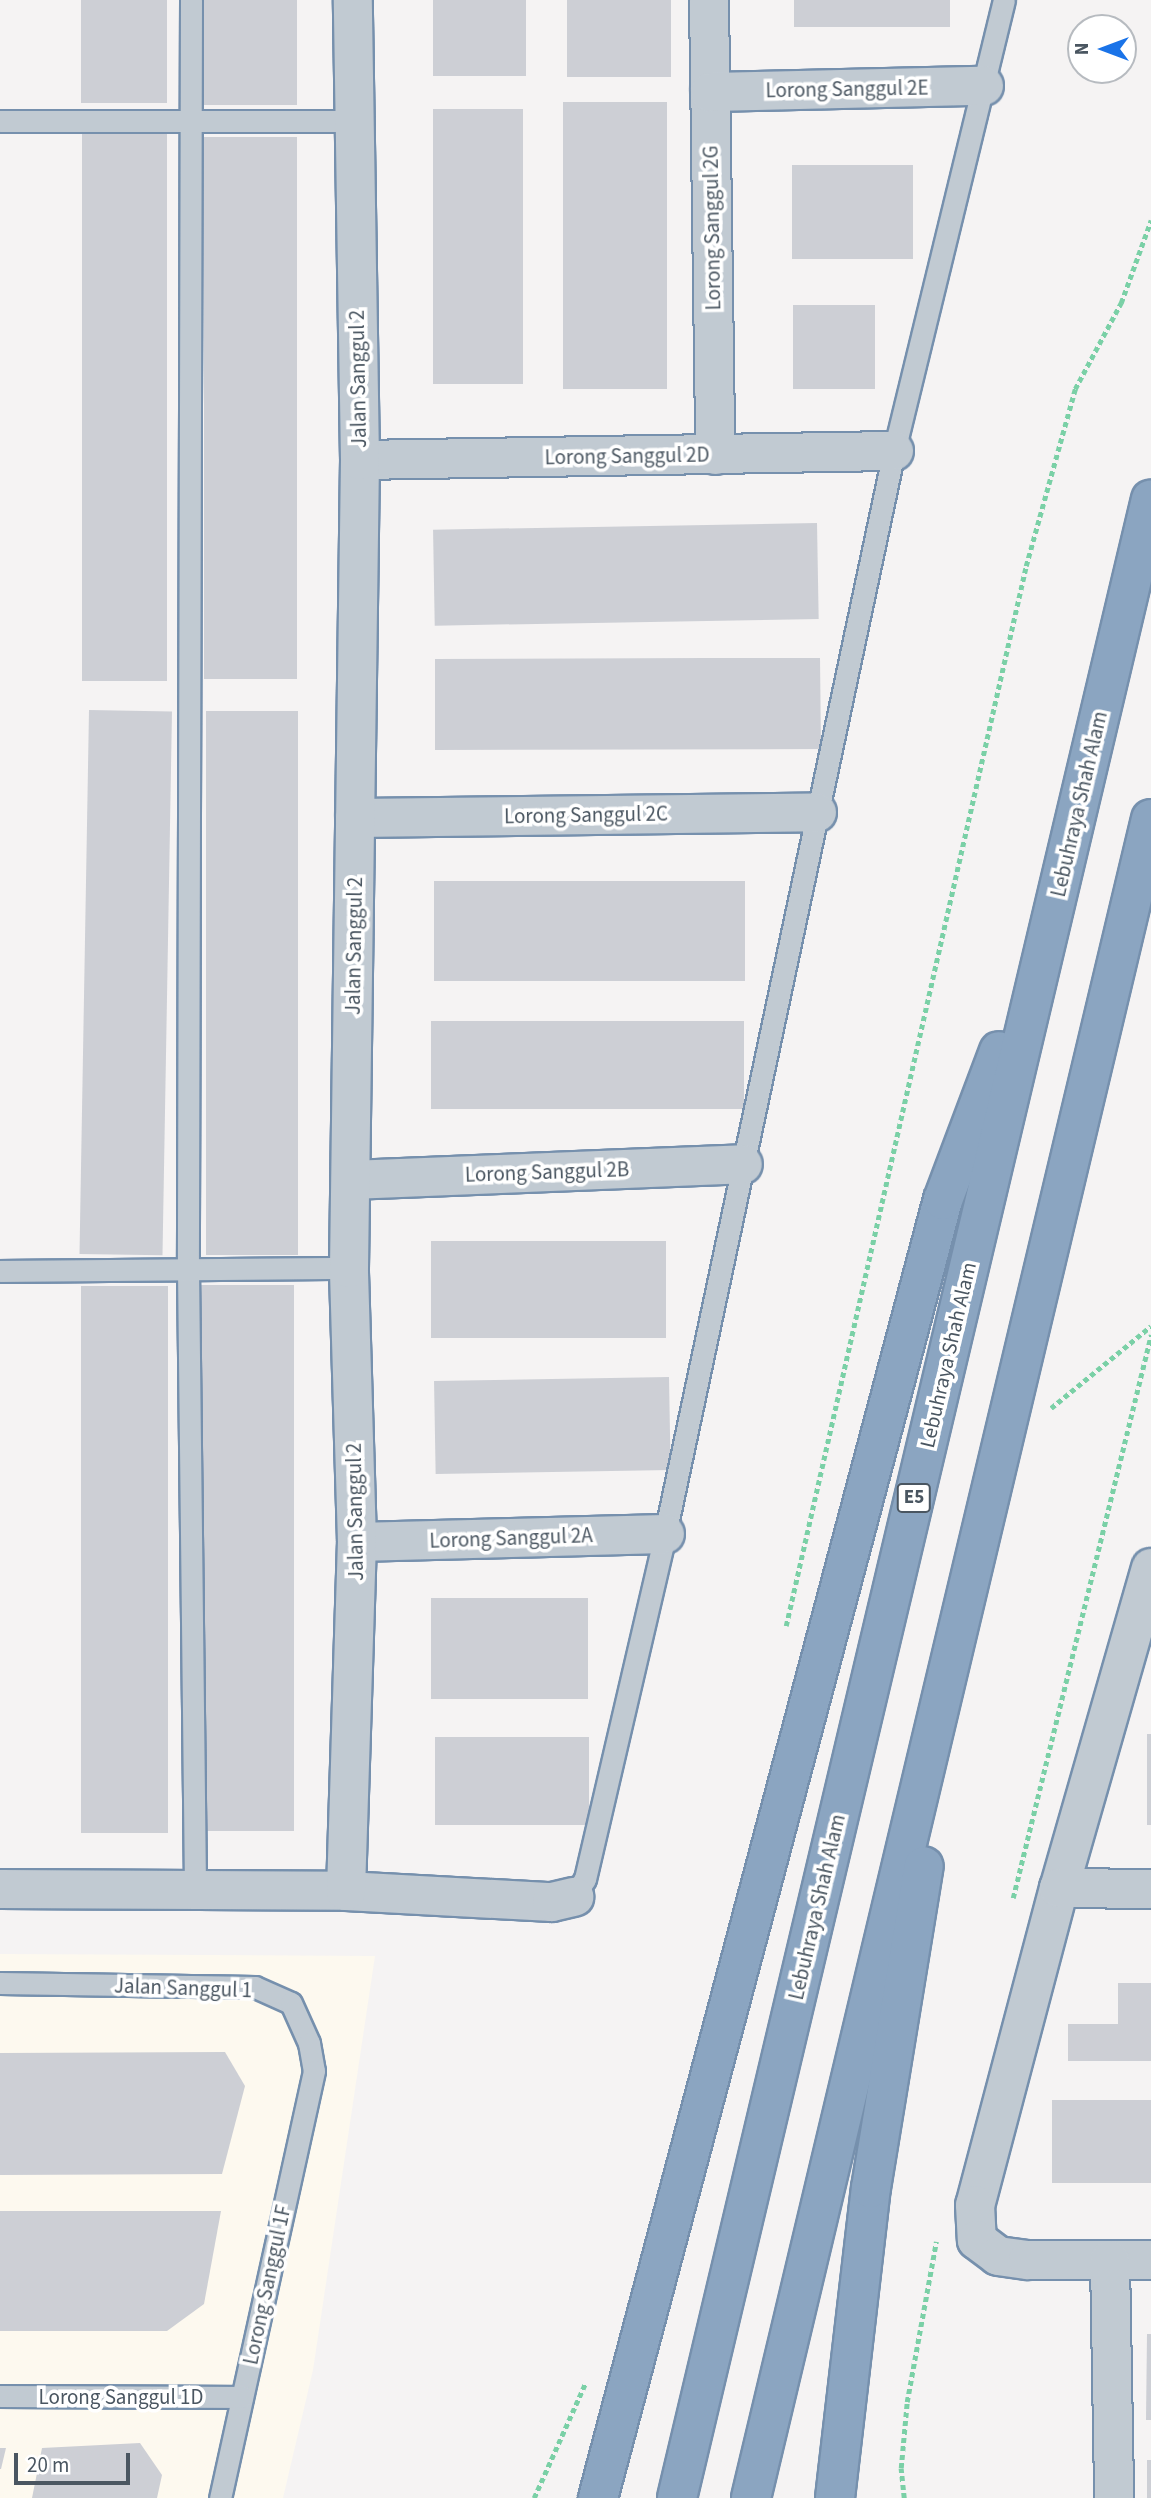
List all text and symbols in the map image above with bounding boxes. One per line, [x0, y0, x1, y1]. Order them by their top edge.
north arrow [1067, 14, 1137, 84]
text: N [1069, 43, 1096, 55]
street label: Lorong Sanggul 2E [765, 75, 929, 103]
street label: Lorong Sanggul 2G [698, 145, 726, 311]
street label: Jalan Sanggul 2 [344, 310, 372, 448]
street label: Lorong Sanggul 2D [544, 442, 710, 470]
street label: Lebuhraya Shah Alam [1045, 709, 1113, 899]
street label: Lorong Sanggul 2C [504, 801, 668, 829]
street label: Jalan Sanggul 2 [340, 877, 368, 1015]
street label: Lorong Sanggul 2B [464, 1157, 630, 1187]
street label: Lebuhraya Shah Alam [914, 1260, 982, 1450]
street label: Jalan Sanggul 2 [341, 1443, 369, 1581]
road number: E5 [897, 1482, 932, 1514]
street label: Lorong Sanggul 2A [429, 1523, 593, 1553]
street label: Lebuhraya Shah Alam [783, 1812, 851, 2002]
street label: Jalan Sanggul 1 [114, 1973, 252, 2003]
street label: Lorong Sanggul 1F [238, 2203, 296, 2367]
street label: Lorong Sanggul 1D [39, 2384, 203, 2410]
scale bar [18, 2438, 133, 2482]
text: 20 m [27, 2450, 69, 2480]

